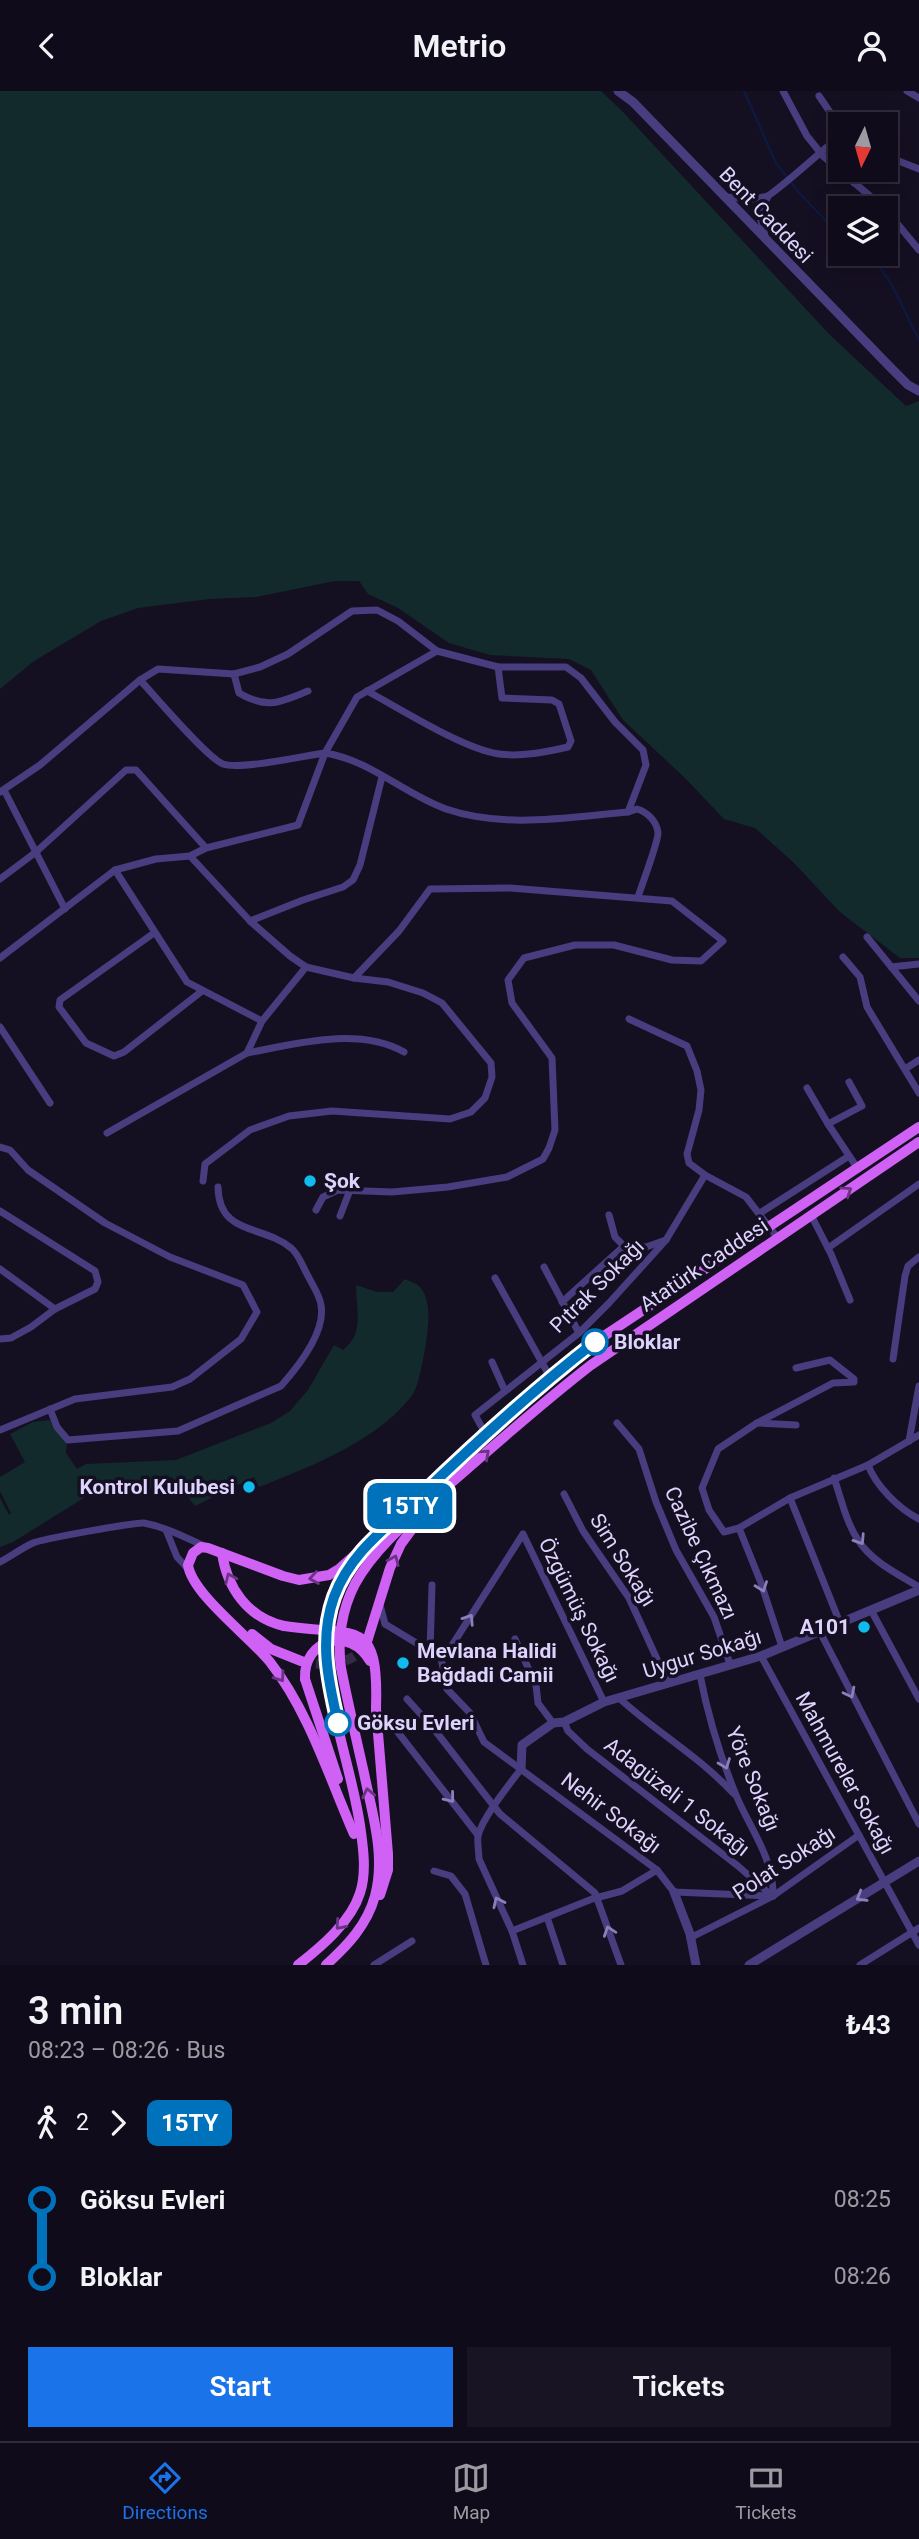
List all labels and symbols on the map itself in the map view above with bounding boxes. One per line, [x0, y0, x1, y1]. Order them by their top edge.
north arrow [828, 112, 898, 182]
street label: Bent Caddesi [714, 162, 818, 268]
place label: Şok [324, 1169, 361, 1193]
marker: Şok [302, 1173, 318, 1189]
one-way arrow [839, 1187, 852, 1199]
street label: Atatürk Caddesi [635, 1213, 773, 1317]
street label: Pıtrak Sokağı [545, 1234, 649, 1338]
marker: Bloklar [582, 1329, 608, 1355]
place label: Bloklar [614, 1330, 681, 1354]
one-way arrow [477, 1450, 490, 1462]
place label: Kontrol Kulubesi [79, 1475, 235, 1499]
marker: Kontrol Kulubesi [241, 1479, 257, 1495]
line badge: 15TY [361, 1483, 459, 1529]
street label: Cazibe Çıkmazı [660, 1483, 742, 1623]
street label: Sim Sokağı [585, 1509, 661, 1611]
one-way arrow [852, 1533, 865, 1546]
street label: Özgümüş Sokağı [534, 1534, 624, 1686]
one-way arrow [386, 1555, 400, 1567]
one-way arrow [308, 1570, 320, 1585]
one-way arrow [224, 1573, 238, 1586]
one-way arrow [754, 1581, 768, 1593]
one-way arrow [461, 1614, 474, 1627]
place label: A101 [800, 1615, 850, 1639]
marker: A101 [856, 1619, 872, 1635]
street label: Uygur Sokağı [640, 1625, 764, 1683]
place label: Mevlana Halidi Bağdadi Camii [417, 1639, 557, 1687]
marker: Mevlana Halidi Bağdadi Camii [395, 1655, 411, 1671]
one-way arrow [272, 1669, 284, 1682]
one-way arrow [842, 1686, 856, 1698]
street label: Mahmureler Sokağı [791, 1688, 899, 1858]
marker: Göksu Evleri [325, 1710, 351, 1736]
place label: Göksu Evleri [357, 1711, 474, 1735]
street label: Yöre Sokağı [721, 1723, 785, 1835]
street label: Adagüzeli 1 Sokaḡı [600, 1733, 754, 1861]
one-way arrow [716, 1757, 730, 1769]
street label: Nehir Sokağı [556, 1768, 666, 1858]
one-way arrow [362, 1787, 377, 1799]
one-way arrow [442, 1791, 455, 1803]
street label: Polat Sokağı [728, 1821, 840, 1905]
one-way arrow [856, 1888, 869, 1901]
one-way arrow [493, 1897, 507, 1909]
one-way arrow [336, 1917, 348, 1930]
one-way arrow [603, 1926, 617, 1938]

